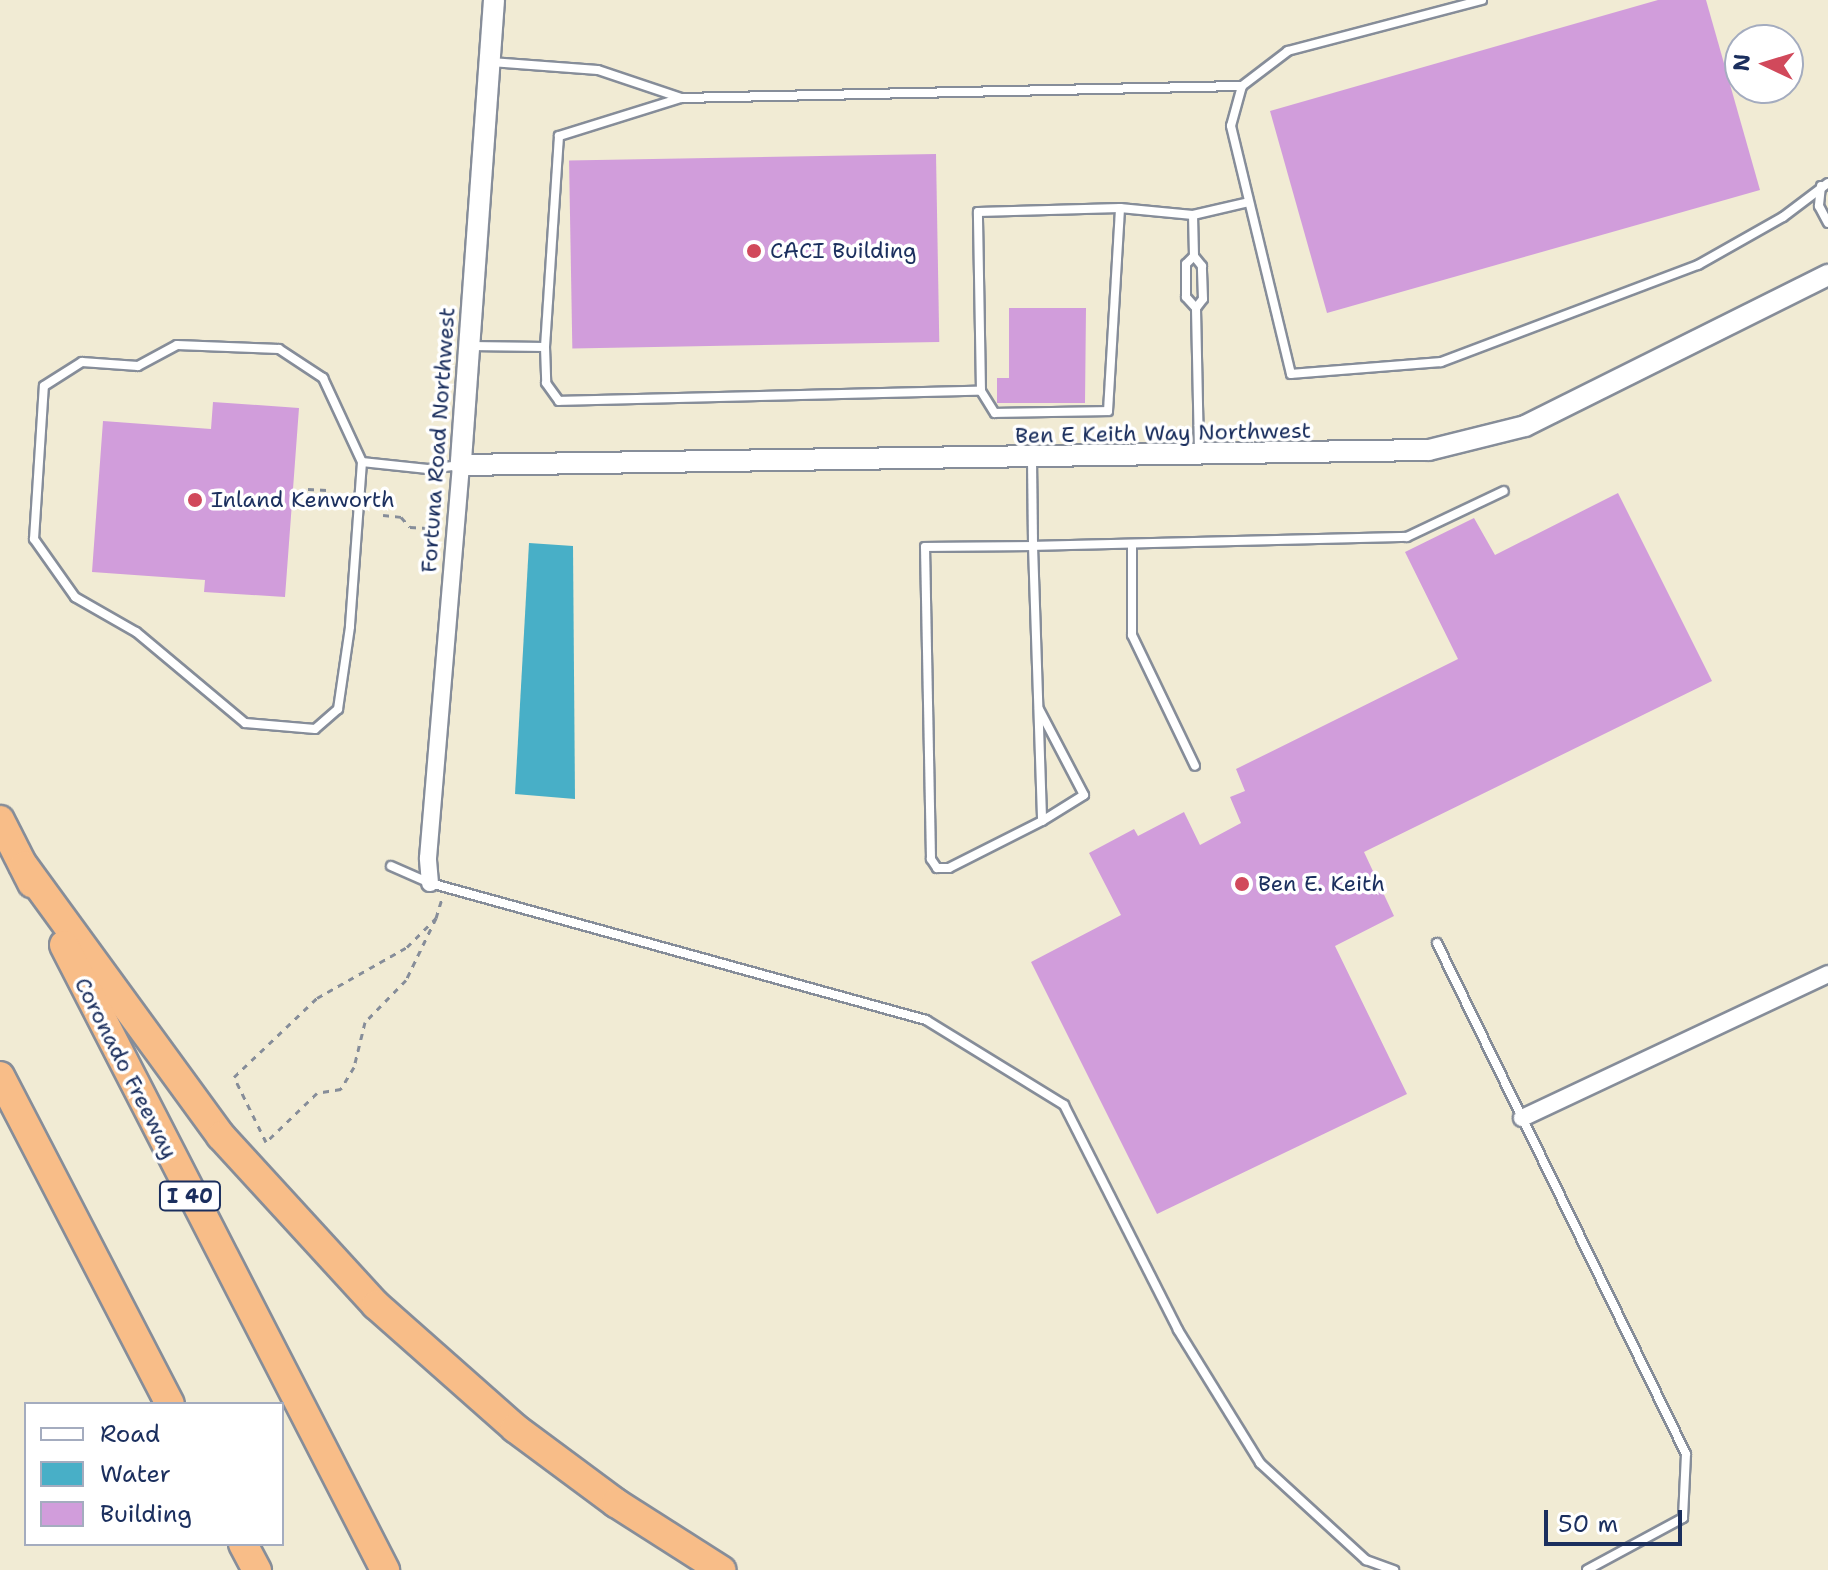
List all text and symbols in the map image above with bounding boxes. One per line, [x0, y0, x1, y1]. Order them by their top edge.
north arrow [1724, 24, 1804, 104]
text: N [1726, 53, 1757, 72]
place label: CACI Building [770, 238, 916, 264]
marker: CACI Building [745, 242, 763, 260]
street label: Fortuna Road Northwest [416, 306, 460, 574]
street label: Ben E Keith Way Northwest [1015, 417, 1311, 449]
place label: Inland Kenworth [211, 487, 395, 513]
marker: Inland Kenworth [186, 491, 204, 509]
place label: Ben E. Keith [1258, 871, 1385, 897]
marker: Ben E. Keith [1233, 875, 1251, 893]
street label: Coronado Freeway [69, 973, 183, 1163]
road number: I 40 [158, 1180, 222, 1212]
legend [24, 1402, 284, 1546]
text: Road [100, 1418, 160, 1450]
text: Water [100, 1458, 171, 1490]
scale bar [1548, 1494, 1686, 1544]
text: Building [100, 1498, 192, 1530]
text: 50 m [1558, 1508, 1618, 1540]

